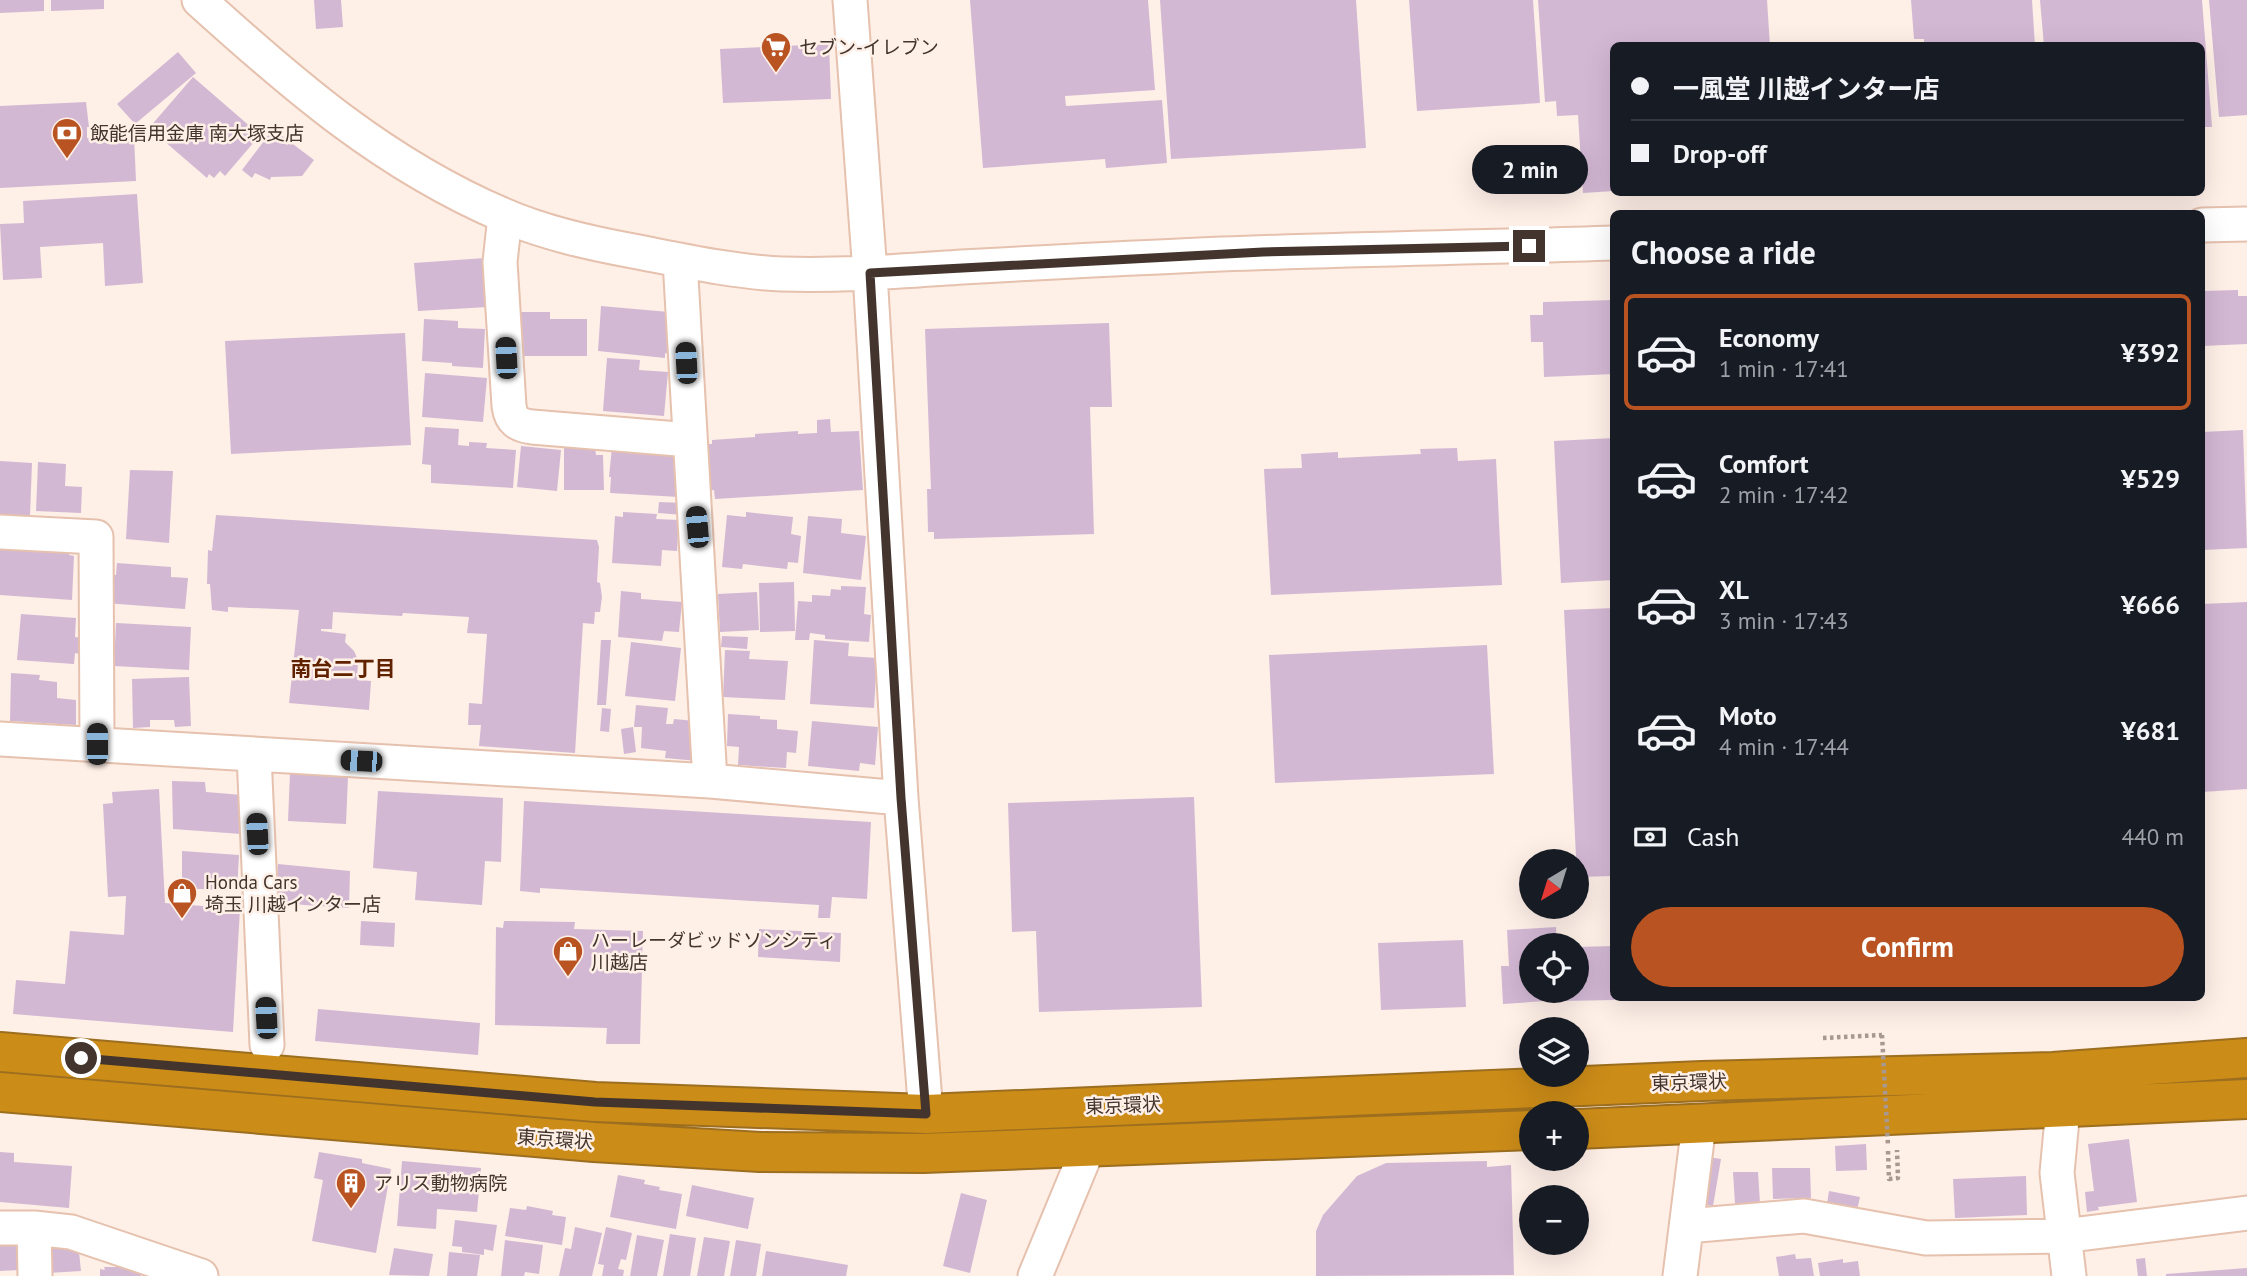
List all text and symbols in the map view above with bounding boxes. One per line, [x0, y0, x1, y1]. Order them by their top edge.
supermarket icon: セブン-イレブン [759, 30, 793, 74]
place label: セブン-イレブン [799, 35, 939, 59]
text: 一風堂 川越インター店 [1673, 72, 1940, 105]
bank icon: 飯能信用金庫 南大塚支店 [50, 116, 84, 160]
place label: 飯能信用金庫 南大塚支店 [90, 121, 304, 145]
text: Drop-off [1673, 137, 1767, 170]
callout: 2 min [1471, 145, 1587, 194]
text: 2 min [1502, 155, 1558, 184]
route end [1513, 230, 1545, 262]
text: Choose a ride [1631, 231, 1816, 273]
icon: car [1635, 321, 1698, 384]
text: Economy [1719, 321, 1819, 354]
car [495, 336, 518, 380]
text: ¥392 [2121, 336, 2180, 369]
car [675, 341, 698, 385]
text: 1 min · 17:41 [1719, 354, 1849, 383]
icon: car [1635, 447, 1698, 510]
text: Comfort [1719, 447, 1809, 480]
text: ¥529 [2121, 462, 2180, 495]
text: 2 min · 17:42 [1719, 480, 1849, 509]
car [685, 505, 710, 549]
icon: car [1635, 573, 1698, 636]
text: XL [1719, 573, 1749, 606]
text: ¥666 [2121, 588, 2180, 621]
text: 3 min · 17:43 [1719, 606, 1849, 635]
district label: 南台二丁目 [291, 655, 396, 682]
icon: car [1635, 699, 1698, 762]
text: Moto [1719, 699, 1777, 732]
text: ¥681 [2121, 714, 2180, 747]
car [87, 723, 108, 765]
text: 4 min · 17:44 [1719, 732, 1849, 761]
car [340, 749, 383, 773]
car [246, 812, 269, 856]
icon: cash [1631, 818, 1669, 856]
text: Cash [1687, 820, 1739, 853]
text: 440 m [2122, 822, 2184, 851]
north arrow [1519, 849, 1589, 919]
map controls [1519, 849, 1589, 1255]
place label: Honda Cars 埼玉 川越インター店 [205, 870, 381, 916]
shop icon: Honda Cars 埼玉 川越インター店 [165, 876, 199, 920]
button: Confirm [1631, 907, 2184, 987]
place label: ハーレーダビッドソンシティ 川越店 [591, 928, 837, 974]
button: locate [1519, 933, 1589, 1003]
shop icon: ハーレーダビッドソンシティ 川越店 [551, 934, 585, 978]
car [255, 996, 278, 1040]
button: layers [1519, 1017, 1589, 1087]
route start [65, 1042, 97, 1074]
street label: 東京環状 [1651, 1069, 1727, 1095]
street label: 東京環状 [1085, 1092, 1161, 1118]
button: + [1519, 1101, 1589, 1171]
street label: 東京環状 [516, 1124, 594, 1154]
building icon: アリス動物病院 [334, 1166, 368, 1210]
place label: アリス動物病院 [374, 1171, 507, 1195]
button: − [1519, 1185, 1589, 1255]

